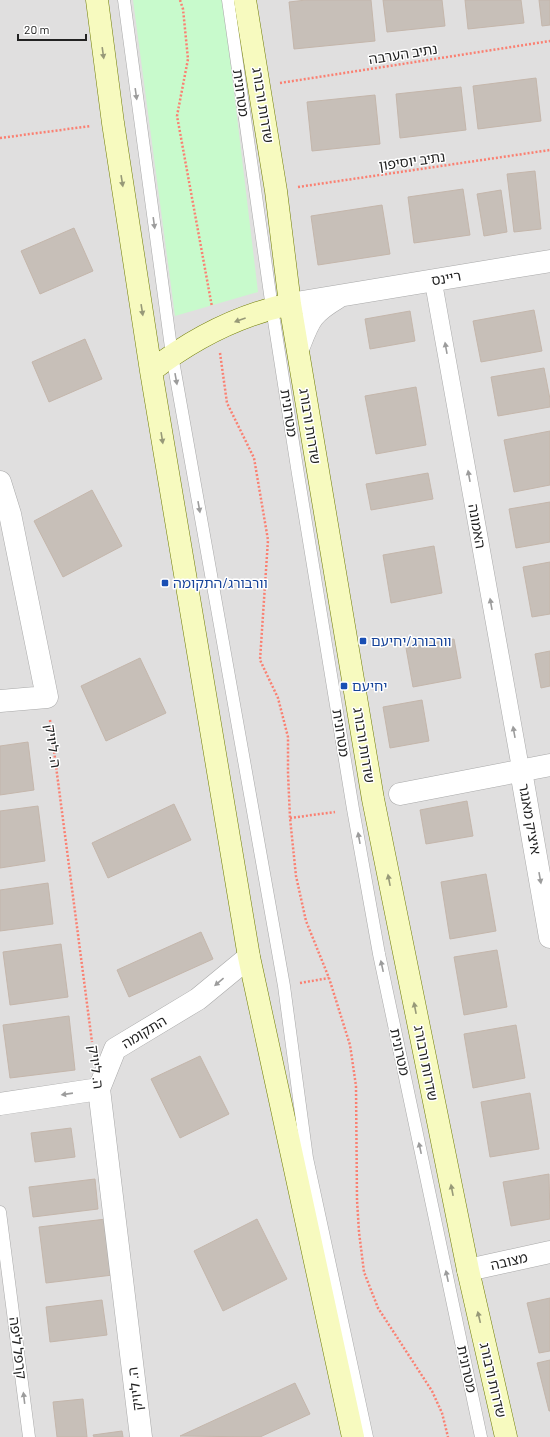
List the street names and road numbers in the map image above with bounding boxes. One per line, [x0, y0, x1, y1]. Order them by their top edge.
street label: נתיב הערבה [367, 40, 439, 67]
street label: שדרות ורבורג [249, 66, 278, 144]
street label: מטרונית [230, 68, 253, 118]
street label: נתיב יוסיפון [378, 147, 446, 174]
street label: ריינס [430, 267, 462, 288]
street label: שדרות ורבורג [296, 387, 325, 465]
street label: מטרונית [277, 388, 302, 438]
street label: האמונה [465, 502, 490, 550]
street label: שדרות ורבורג [350, 706, 379, 784]
street label: מטרונית [329, 708, 354, 758]
street label: ה. ליויק [42, 723, 65, 769]
street label: איציק מאנגר [516, 782, 545, 856]
street label: התקומה [118, 1012, 169, 1052]
street label: שדרות ורבורג [411, 1024, 442, 1102]
street label: מטרונית [387, 1027, 414, 1077]
street label: ה. ליויק [85, 1044, 108, 1090]
street label: מצובה [488, 1248, 529, 1273]
street label: קרפל ליפה [6, 1316, 31, 1380]
street label: שדרות ורבורג [477, 1341, 510, 1419]
street label: מטרונית [454, 1344, 481, 1394]
street label: ה. ליויק [123, 1366, 146, 1412]

